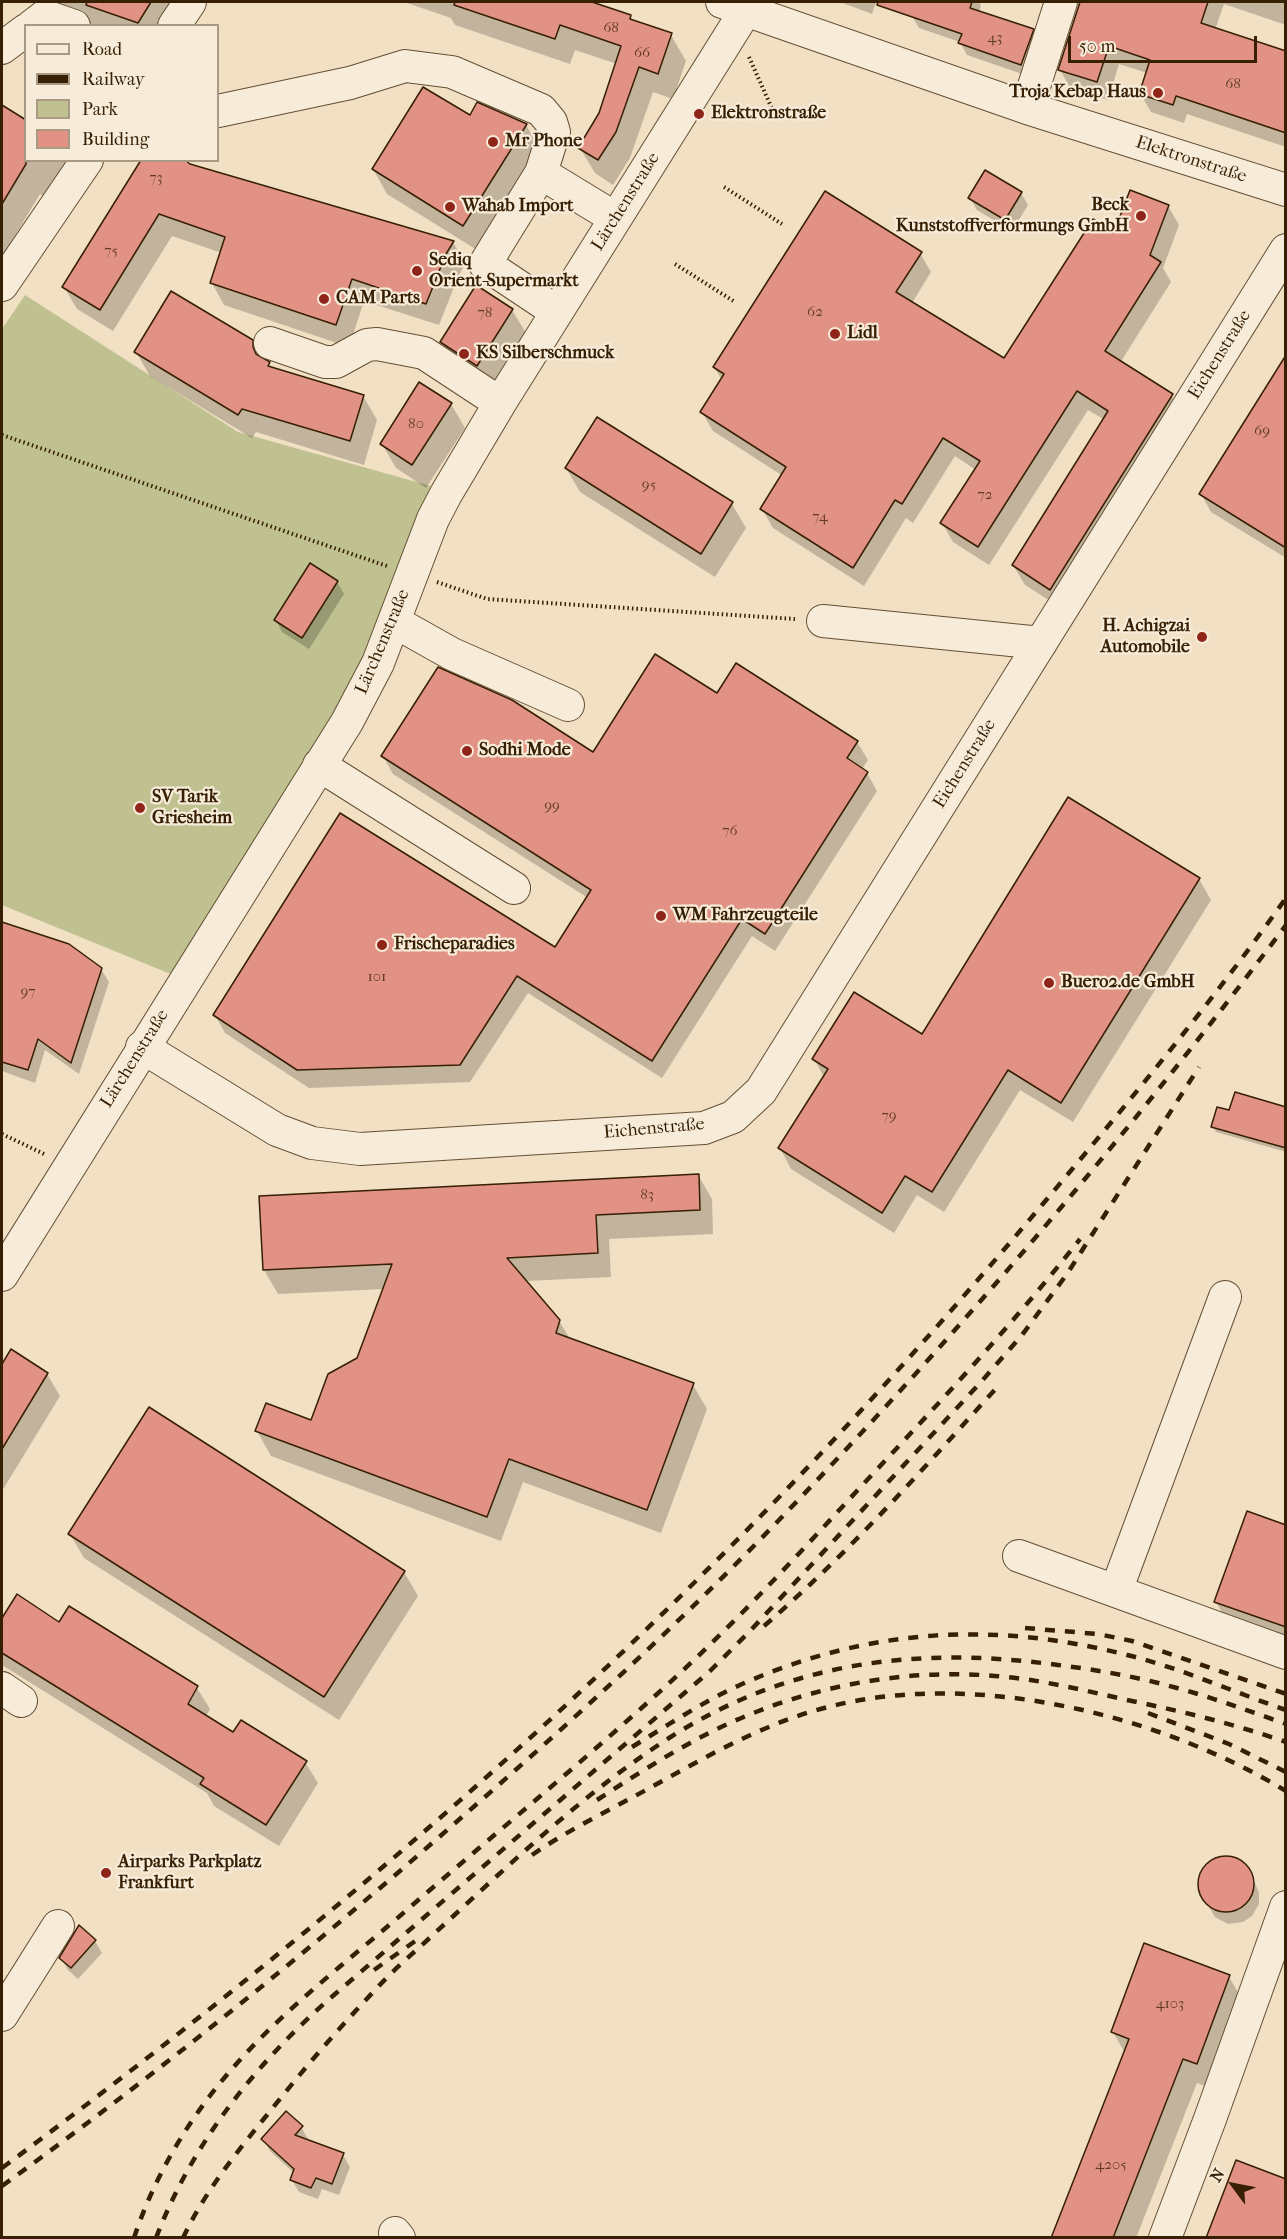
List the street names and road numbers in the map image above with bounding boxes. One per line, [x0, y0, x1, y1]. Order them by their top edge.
street label: Elektronstraße [1133, 132, 1249, 188]
street label: Lärchenstraße [587, 149, 665, 255]
street label: Eichenstraße [1184, 306, 1256, 404]
street label: Lärchenstraße [351, 586, 415, 698]
street label: Eichenstraße [929, 715, 1001, 813]
street label: Lärchenstraße [96, 1006, 174, 1112]
street label: Eichenstraße [603, 1114, 705, 1144]

